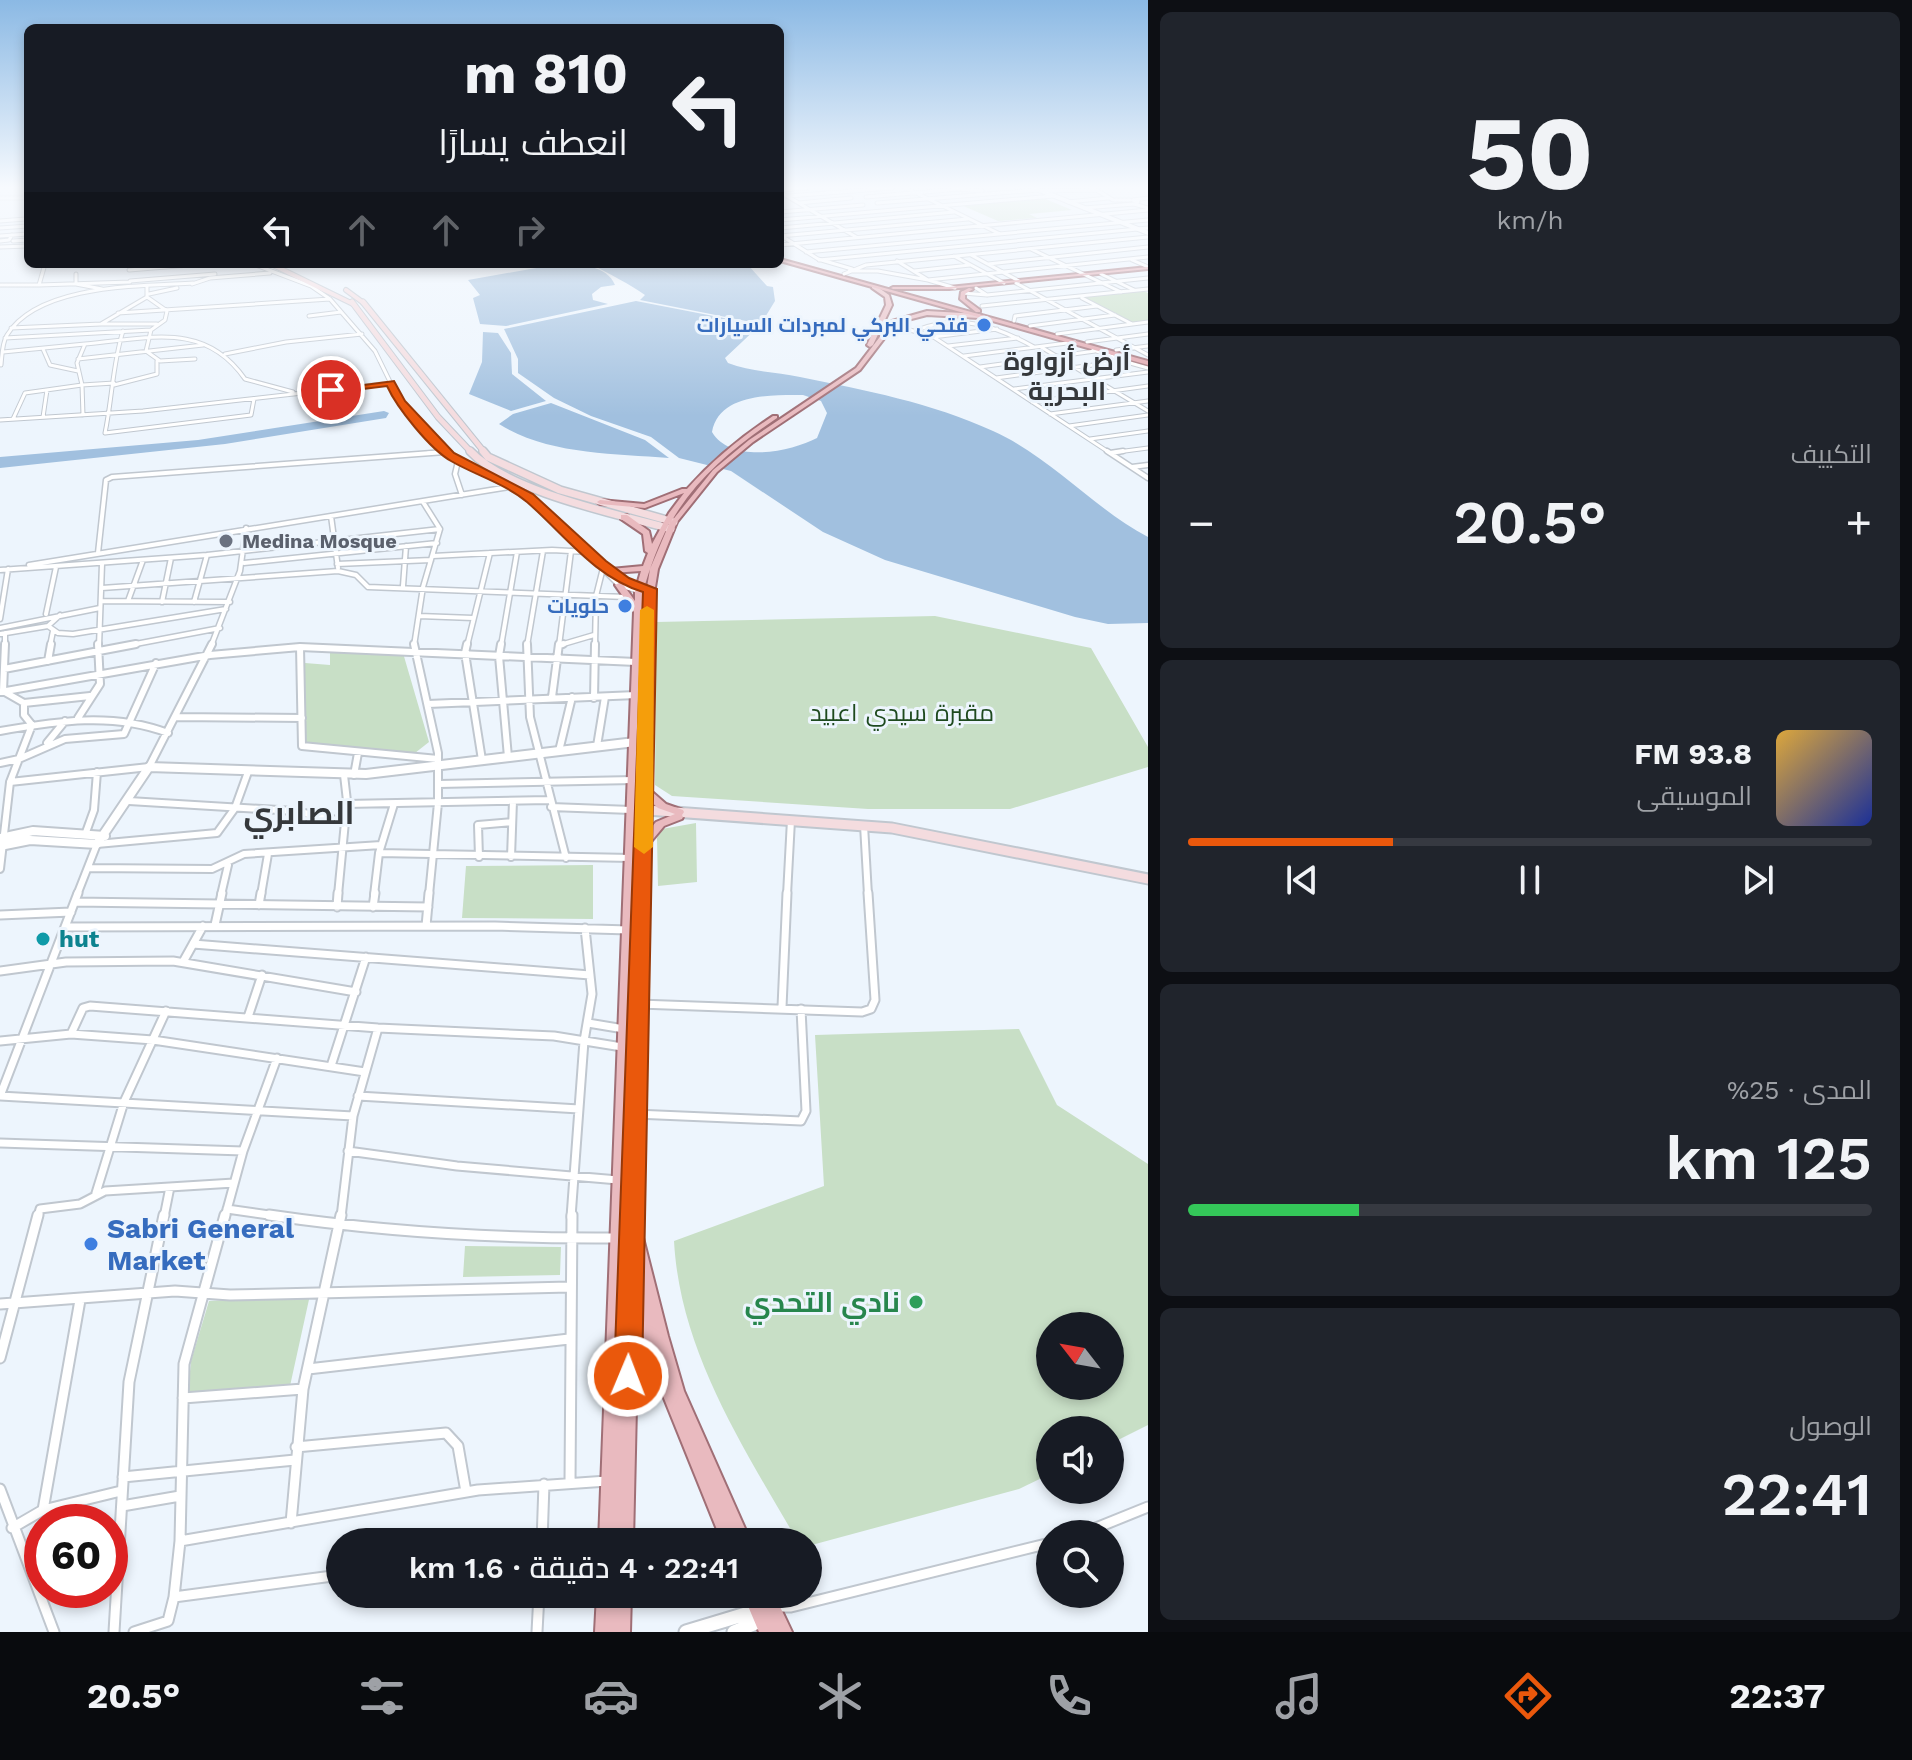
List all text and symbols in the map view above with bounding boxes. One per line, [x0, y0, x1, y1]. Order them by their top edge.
text: 810 m [464, 41, 628, 107]
icon: left [656, 56, 760, 160]
text: 50 [1466, 92, 1594, 214]
text: انعطف يسارًا [438, 122, 628, 164]
text: km/h [1497, 205, 1564, 235]
icon: left [256, 208, 300, 252]
icon: ahead [340, 208, 384, 252]
icon: ahead [424, 208, 468, 252]
icon: right [508, 208, 552, 252]
place label: فتحي البركي لمبردات السيارات [697, 313, 968, 341]
marker: فتحي البركي لمبردات السيارات [975, 316, 993, 334]
district label: أرض أزواوة البحرية [1004, 344, 1130, 406]
pin [297, 356, 365, 424]
icon: arrive [309, 368, 353, 412]
text: التكييف [1790, 439, 1872, 469]
text: 20.5° [1453, 487, 1607, 558]
text: − [1188, 497, 1215, 549]
text: + [1845, 497, 1872, 549]
place label: Medina Mosque [242, 529, 397, 553]
marker: Medina Mosque [217, 532, 235, 550]
place label: حلويات [547, 594, 609, 618]
marker: حلويات [616, 597, 634, 615]
park label: مقبرة سيدي اعبيد [810, 699, 994, 731]
text: 93.8 FM [1634, 736, 1752, 771]
text: الموسيقى [1637, 781, 1752, 811]
district label: الصابري [243, 794, 355, 839]
icon: previous [1280, 858, 1324, 902]
icon: pause [1508, 858, 1552, 902]
icon: next [1736, 858, 1780, 902]
place label: hut [59, 925, 100, 953]
marker: hut [34, 930, 52, 948]
text: المدى · 25% [1727, 1075, 1872, 1105]
text: 125 km [1665, 1123, 1872, 1194]
place label: Sabri General Market [107, 1212, 295, 1277]
marker: Sabri General Market [82, 1235, 100, 1253]
place label: نادي التحدي [745, 1286, 900, 1325]
marker: نادي التحدي [907, 1293, 925, 1311]
north arrow [1036, 1312, 1124, 1400]
map controls [1036, 1312, 1124, 1608]
position arrow [586, 1334, 670, 1418]
text: الوصول [1789, 1411, 1872, 1441]
button: sound [1036, 1416, 1124, 1504]
text: 22:41 [1721, 1459, 1872, 1530]
speed limit sign: 60 [24, 1504, 128, 1608]
button: search [1036, 1520, 1124, 1608]
text: 22:41 · 4 دقيقة · 1.6 km [409, 1550, 739, 1585]
icon: filters [354, 1668, 410, 1724]
icon: car [583, 1668, 639, 1724]
icon: climate [812, 1668, 868, 1724]
icon: phone [1041, 1668, 1097, 1724]
icon: music [1271, 1668, 1327, 1724]
icon: directions [1500, 1668, 1556, 1724]
text: 20.5° [87, 1675, 180, 1717]
text: 22:37 [1729, 1675, 1825, 1717]

